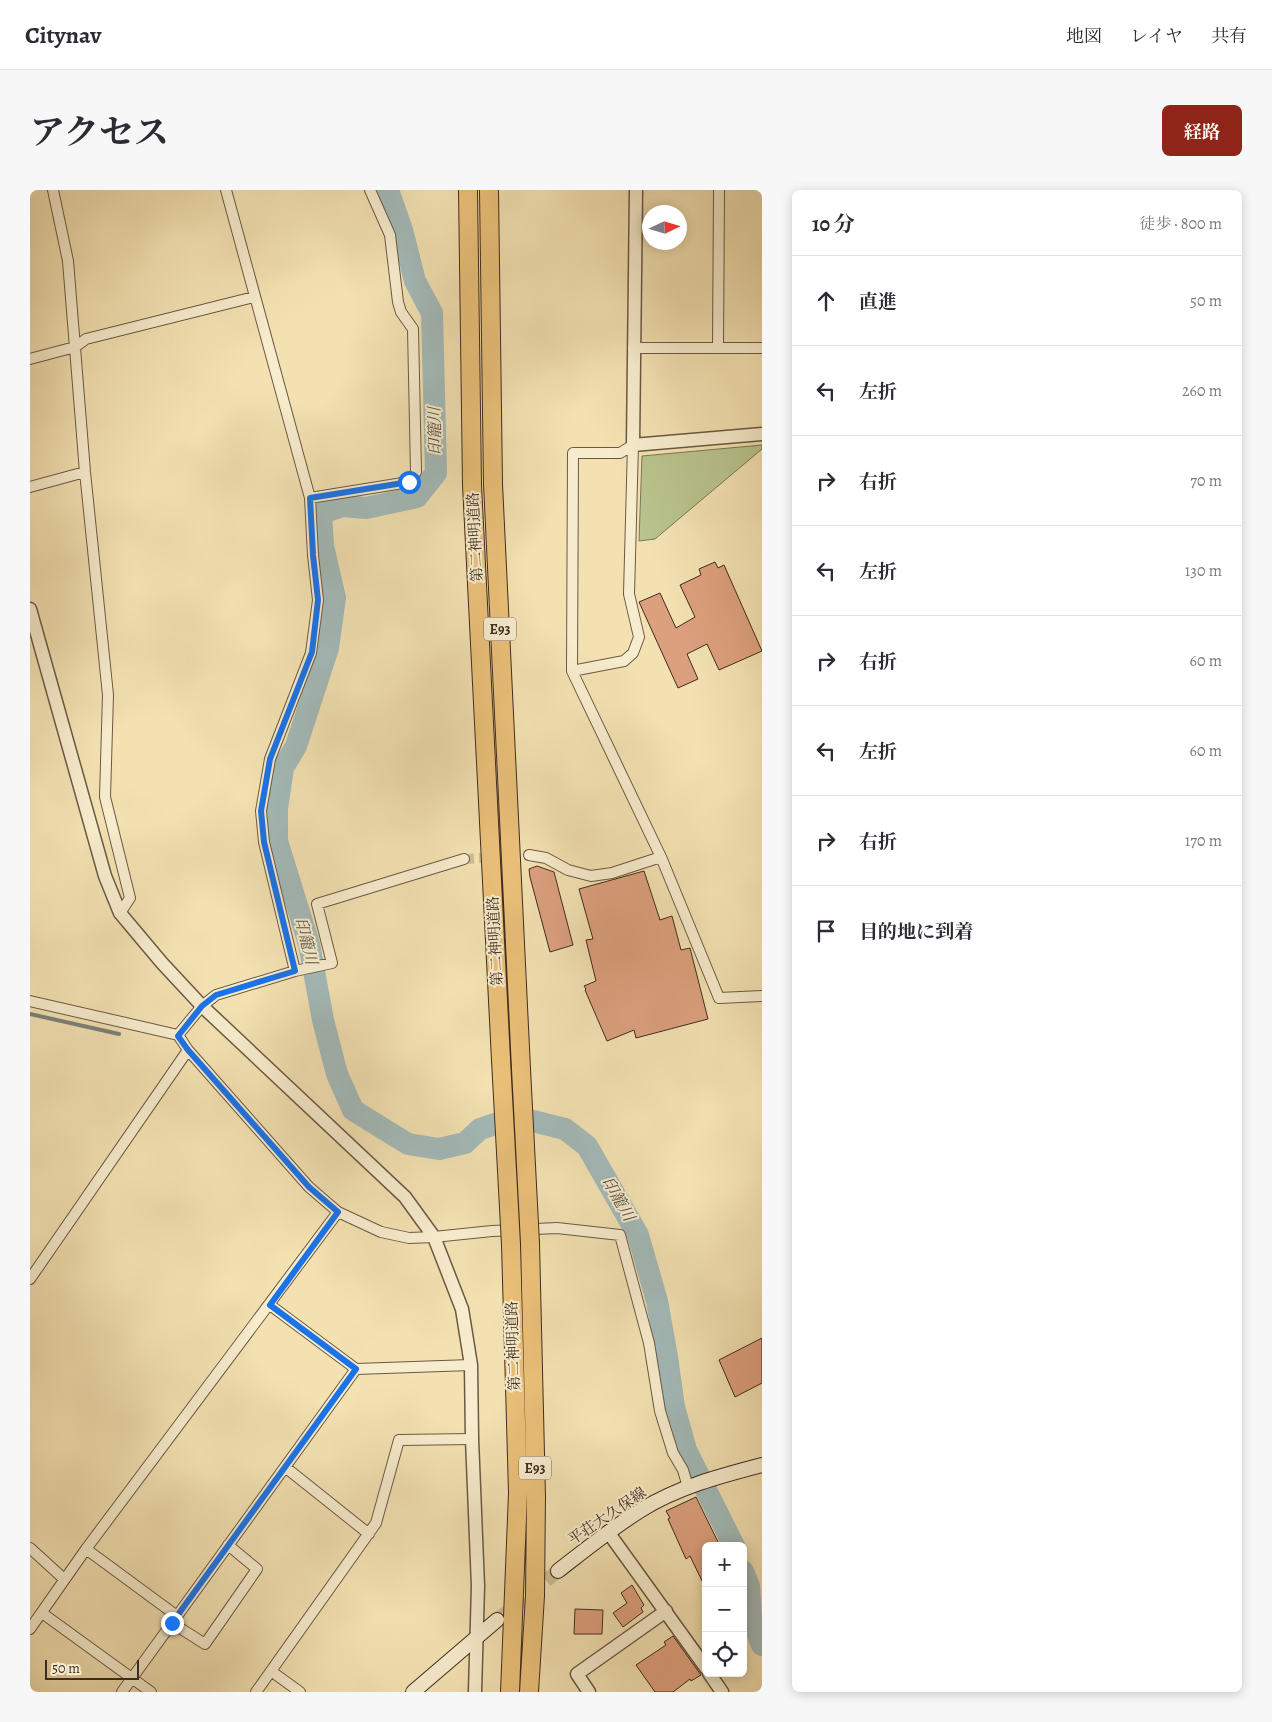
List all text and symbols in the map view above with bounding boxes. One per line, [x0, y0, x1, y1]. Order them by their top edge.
text: Citynav [25, 19, 101, 51]
text: 地図 [1066, 24, 1102, 48]
text: レイヤ [1130, 24, 1183, 48]
text: 共有 [1211, 24, 1247, 48]
button: 経路 [1162, 105, 1242, 156]
text: アクセス [30, 108, 169, 156]
north arrow [642, 205, 687, 250]
text: 10 分 [812, 210, 855, 238]
text: 徒歩 · 800 m [1139, 213, 1222, 235]
icon: ahead [812, 287, 840, 315]
text: 直進 [859, 289, 897, 315]
text: 50 m [1190, 290, 1222, 312]
icon: left [812, 377, 840, 405]
text: 左折 [859, 379, 897, 405]
text: 260 m [1182, 380, 1222, 402]
water label: 印籠川 [424, 405, 446, 455]
icon: right [812, 467, 840, 495]
text: 右折 [859, 469, 897, 495]
text: 70 m [1190, 470, 1222, 492]
route start [398, 471, 421, 494]
street label: 第二神明道路 [463, 492, 487, 582]
icon: left [812, 557, 840, 585]
text: 左折 [859, 559, 897, 585]
text: 130 m [1185, 560, 1222, 582]
road number: E93 [484, 618, 516, 640]
icon: right [812, 647, 840, 675]
text: 右折 [859, 649, 897, 675]
text: 60 m [1190, 650, 1222, 672]
icon: left [812, 737, 840, 765]
text: 左折 [859, 739, 897, 765]
text: 60 m [1190, 740, 1222, 762]
icon: right [812, 827, 840, 855]
text: 右折 [859, 829, 897, 855]
text: 170 m [1185, 830, 1222, 852]
street label: 第二神明道路 [483, 896, 507, 986]
water label: 印籠川 [290, 915, 323, 969]
icon: arrive [812, 917, 840, 945]
text: 目的地に到着 [859, 919, 973, 945]
water label: 印籠川 [596, 1173, 641, 1227]
street label: 第二神明道路 [501, 1301, 525, 1391]
road number: E93 [519, 1456, 551, 1480]
street label: 平荘大久保線 [564, 1483, 650, 1549]
map controls [702, 1542, 747, 1677]
button: + [702, 1542, 747, 1587]
button: − [702, 1587, 747, 1632]
route end [161, 1612, 184, 1635]
button: locate [702, 1632, 747, 1677]
scale bar [45, 1657, 139, 1680]
text: 50 m [52, 1659, 80, 1678]

